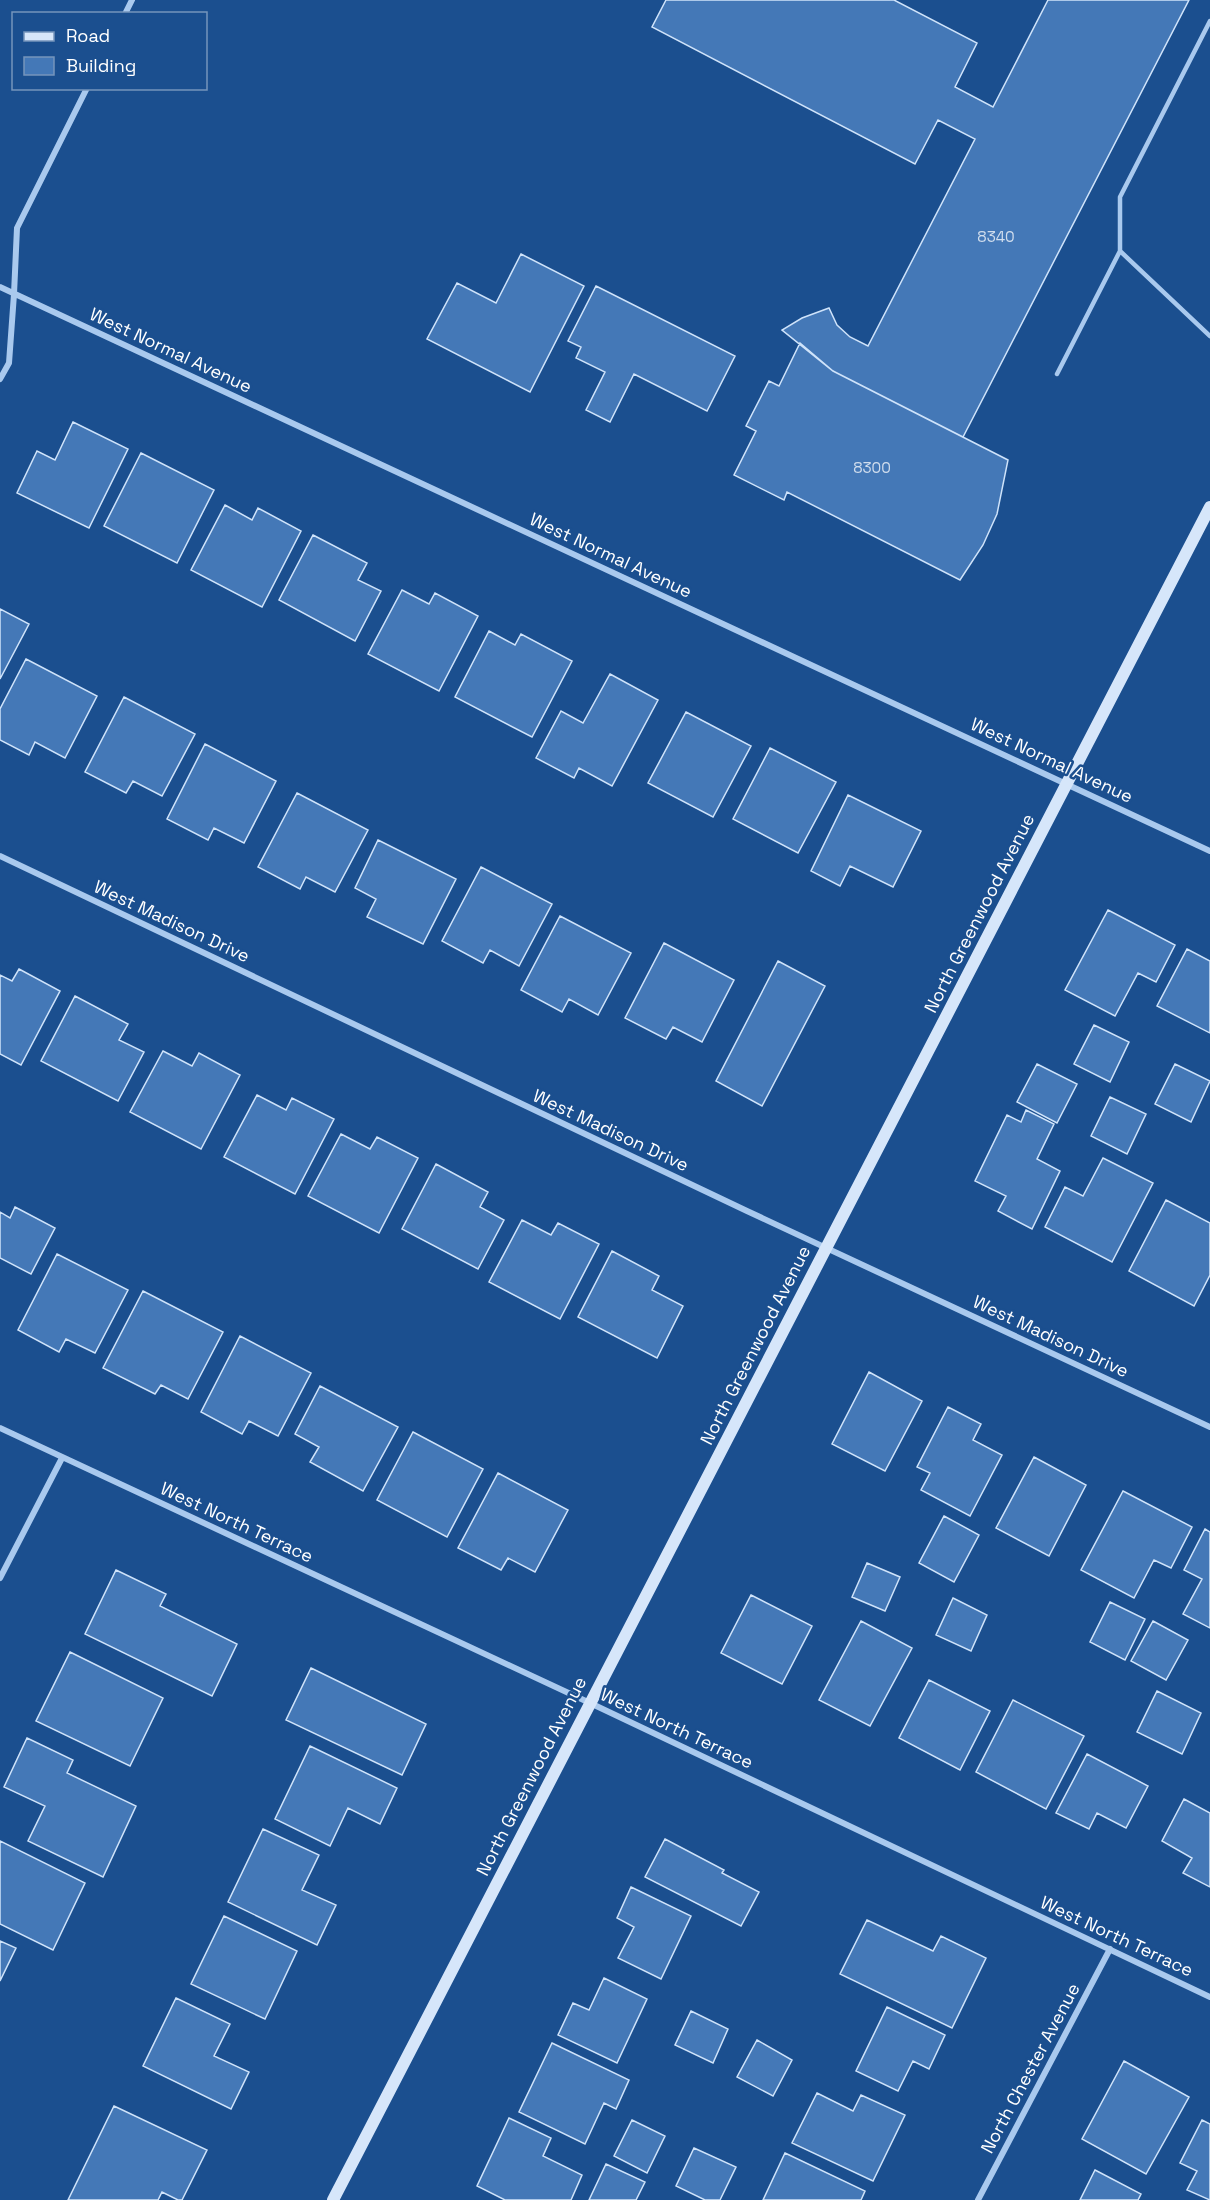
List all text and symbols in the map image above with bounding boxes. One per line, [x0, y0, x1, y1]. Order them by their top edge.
legend [12, 12, 207, 90]
text: Road [66, 24, 110, 47]
text: Building [66, 54, 136, 77]
house number: 8340 [977, 227, 1015, 246]
street label: West Normal Avenue [86, 302, 256, 398]
house number: 8300 [853, 458, 891, 477]
street label: West Normal Avenue [526, 507, 696, 603]
street label: West Normal Avenue [967, 712, 1137, 808]
street label: North Greenwood Avenue [919, 810, 1039, 1016]
street label: West Madison Drive [90, 875, 254, 967]
street label: West Madison Drive [529, 1084, 693, 1176]
street label: North Greenwood Avenue [695, 1242, 815, 1448]
street label: West Madison Drive [969, 1290, 1133, 1382]
street label: West North Terrace [157, 1477, 317, 1567]
street label: North Greenwood Avenue [471, 1673, 591, 1879]
street label: West North Terrace [597, 1683, 757, 1773]
street label: West North Terrace [1037, 1891, 1197, 1981]
street label: North Chester Avenue [975, 1979, 1085, 2157]

